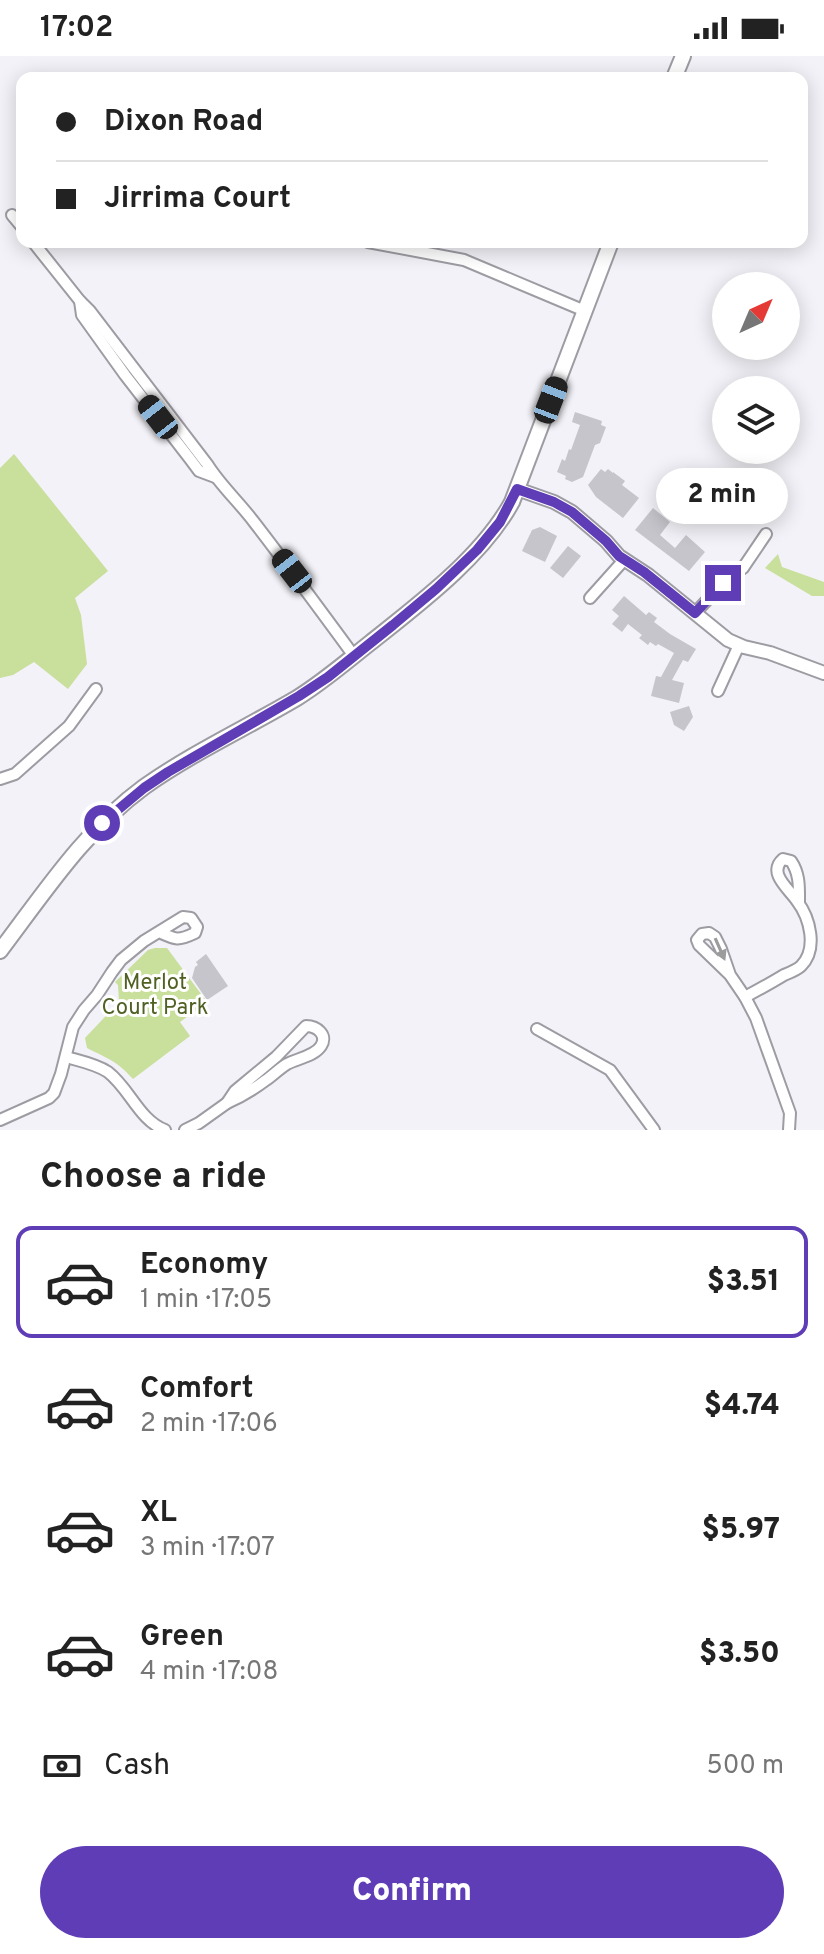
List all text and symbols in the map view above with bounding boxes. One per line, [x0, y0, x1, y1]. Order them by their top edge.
text: 17:02 [40, 10, 113, 47]
text: Dixon Road [104, 104, 263, 141]
text: Jirrima Court [104, 181, 291, 218]
north arrow [712, 272, 800, 360]
map controls [712, 272, 800, 464]
car [531, 373, 571, 427]
button: layers [712, 376, 800, 464]
car [134, 391, 182, 443]
callout: 2 min [657, 467, 789, 523]
text: 2 min [688, 479, 756, 512]
car [268, 545, 316, 597]
route end [705, 565, 741, 601]
route start [84, 805, 120, 841]
one-way arrow [713, 937, 726, 961]
park label: Merlot Court Park [102, 970, 208, 1022]
text: Choose a ride [40, 1155, 266, 1201]
icon: car [44, 1246, 116, 1318]
text: Economy [140, 1247, 268, 1284]
text: $3.51 [707, 1264, 780, 1301]
text: 1 min · 17:05 [140, 1284, 272, 1317]
icon: car [44, 1370, 116, 1442]
text: Comfort [140, 1371, 253, 1408]
text: $4.74 [704, 1388, 780, 1425]
text: 2 min · 17:06 [140, 1408, 278, 1441]
icon: car [44, 1494, 116, 1566]
text: XL [140, 1495, 177, 1532]
text: $5.97 [702, 1512, 780, 1549]
text: 3 min · 17:07 [140, 1532, 275, 1565]
icon: car [44, 1618, 116, 1690]
text: Green [140, 1619, 224, 1656]
text: $3.50 [699, 1636, 780, 1673]
text: 4 min · 17:08 [140, 1656, 278, 1689]
icon: cash [40, 1744, 84, 1788]
text: Cash [104, 1748, 170, 1785]
text: 500 m [707, 1750, 784, 1783]
button: Confirm [40, 1846, 784, 1938]

